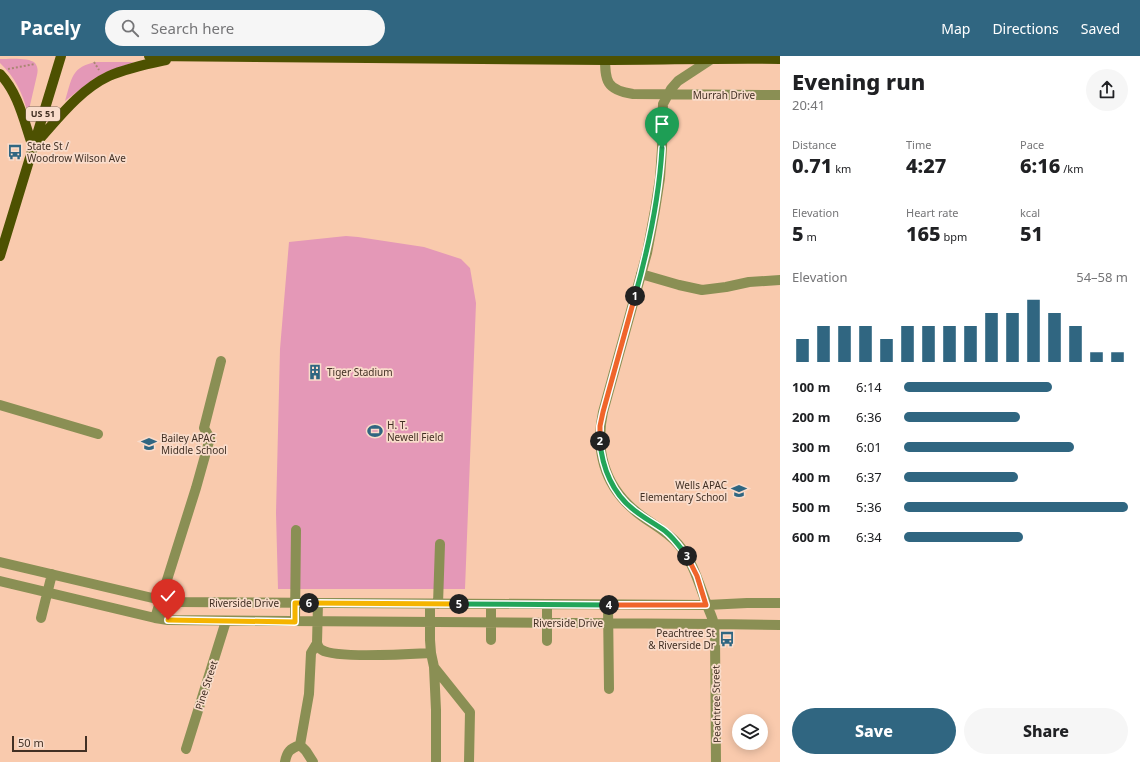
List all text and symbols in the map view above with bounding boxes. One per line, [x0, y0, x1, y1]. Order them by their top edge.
search box [105, 10, 385, 46]
text: Pacely [20, 15, 81, 41]
icon: search [119, 17, 141, 39]
text: Search here [151, 18, 234, 38]
text: Map [941, 19, 970, 38]
text: Directions [992, 19, 1059, 38]
text: Saved [1081, 19, 1120, 38]
text: Evening run [792, 66, 925, 96]
button: share [1086, 69, 1128, 111]
street label: Murrah Drive [693, 88, 756, 102]
text: 20:41 [792, 96, 825, 114]
road number: US 51 [26, 107, 60, 121]
pin [645, 107, 679, 148]
icon: arrive [651, 113, 673, 135]
text: Distance [792, 137, 837, 152]
text: Time [906, 137, 931, 152]
text: Pace [1020, 137, 1044, 152]
place label: State St / Woodrow Wilson Ave [27, 139, 126, 165]
bus stop icon: State St / Woodrow Wilson Ave [6, 143, 24, 161]
text: 0.71 [792, 152, 832, 179]
text: 4:27 [906, 152, 946, 179]
text: 6:16 [1020, 152, 1060, 179]
text: km [832, 161, 851, 176]
text: /km [1060, 161, 1084, 176]
text: Elevation [792, 205, 839, 220]
text: Heart rate [906, 205, 959, 220]
text: kcal [1020, 205, 1040, 220]
text: 5 [792, 220, 804, 247]
text: 165 [906, 220, 941, 247]
text: 51 [1020, 220, 1043, 247]
text: m [804, 229, 817, 244]
text: bpm [941, 229, 967, 244]
text: Elevation [792, 268, 848, 286]
text: 54–58 m [1076, 268, 1128, 286]
pin: 1 [625, 286, 645, 306]
text: 1 [632, 288, 638, 303]
building icon: Tiger Stadium [306, 363, 324, 381]
place label: Tiger Stadium [327, 365, 393, 379]
text: 100 m [792, 378, 830, 396]
text: 6:14 [856, 378, 882, 396]
text: 200 m [792, 408, 830, 426]
text: 6:36 [856, 408, 882, 426]
place label: H. T. Newell Field [387, 418, 443, 444]
sports icon: H. T. Newell Field [366, 422, 384, 440]
place label: Bailey APAC Middle School [161, 431, 227, 457]
pin: 2 [590, 431, 610, 451]
text: 2 [597, 433, 603, 448]
school or university icon: Bailey APAC Middle School [140, 435, 158, 453]
text: 300 m [792, 438, 830, 456]
text: 6:01 [856, 438, 882, 456]
text: 400 m [792, 468, 830, 486]
text: 6:37 [856, 468, 882, 486]
place label: Wells APAC Elementary School [640, 478, 728, 504]
school or university icon: Wells APAC Elementary School [730, 482, 748, 500]
text: 500 m [792, 498, 830, 516]
text: 5:36 [856, 498, 882, 516]
text: 600 m [792, 528, 830, 546]
text: 6:34 [856, 528, 882, 546]
pin: 3 [677, 546, 697, 566]
text: 3 [684, 548, 690, 563]
pin [151, 579, 185, 620]
icon: check [157, 585, 179, 607]
pin: 6 [299, 593, 319, 613]
pin: 5 [449, 594, 469, 614]
text: 6 [306, 595, 312, 610]
pin: 4 [599, 595, 619, 615]
street label: Riverside Drive [209, 596, 279, 610]
text: 5 [456, 596, 462, 611]
text: 4 [606, 597, 612, 612]
street label: Riverside Drive [533, 616, 603, 630]
place label: Peachtree St & Riverside Dr [648, 626, 715, 652]
bus stop icon: Peachtree St & Riverside Dr [718, 630, 736, 648]
street label: Pine Street [191, 658, 221, 711]
street label: Peachtree Street [708, 665, 724, 743]
button: Save [792, 708, 956, 754]
button: Share [964, 708, 1128, 754]
map controls [732, 714, 768, 750]
button: layers [732, 714, 768, 750]
scale bar [12, 734, 87, 753]
text: 50 m [18, 735, 44, 750]

